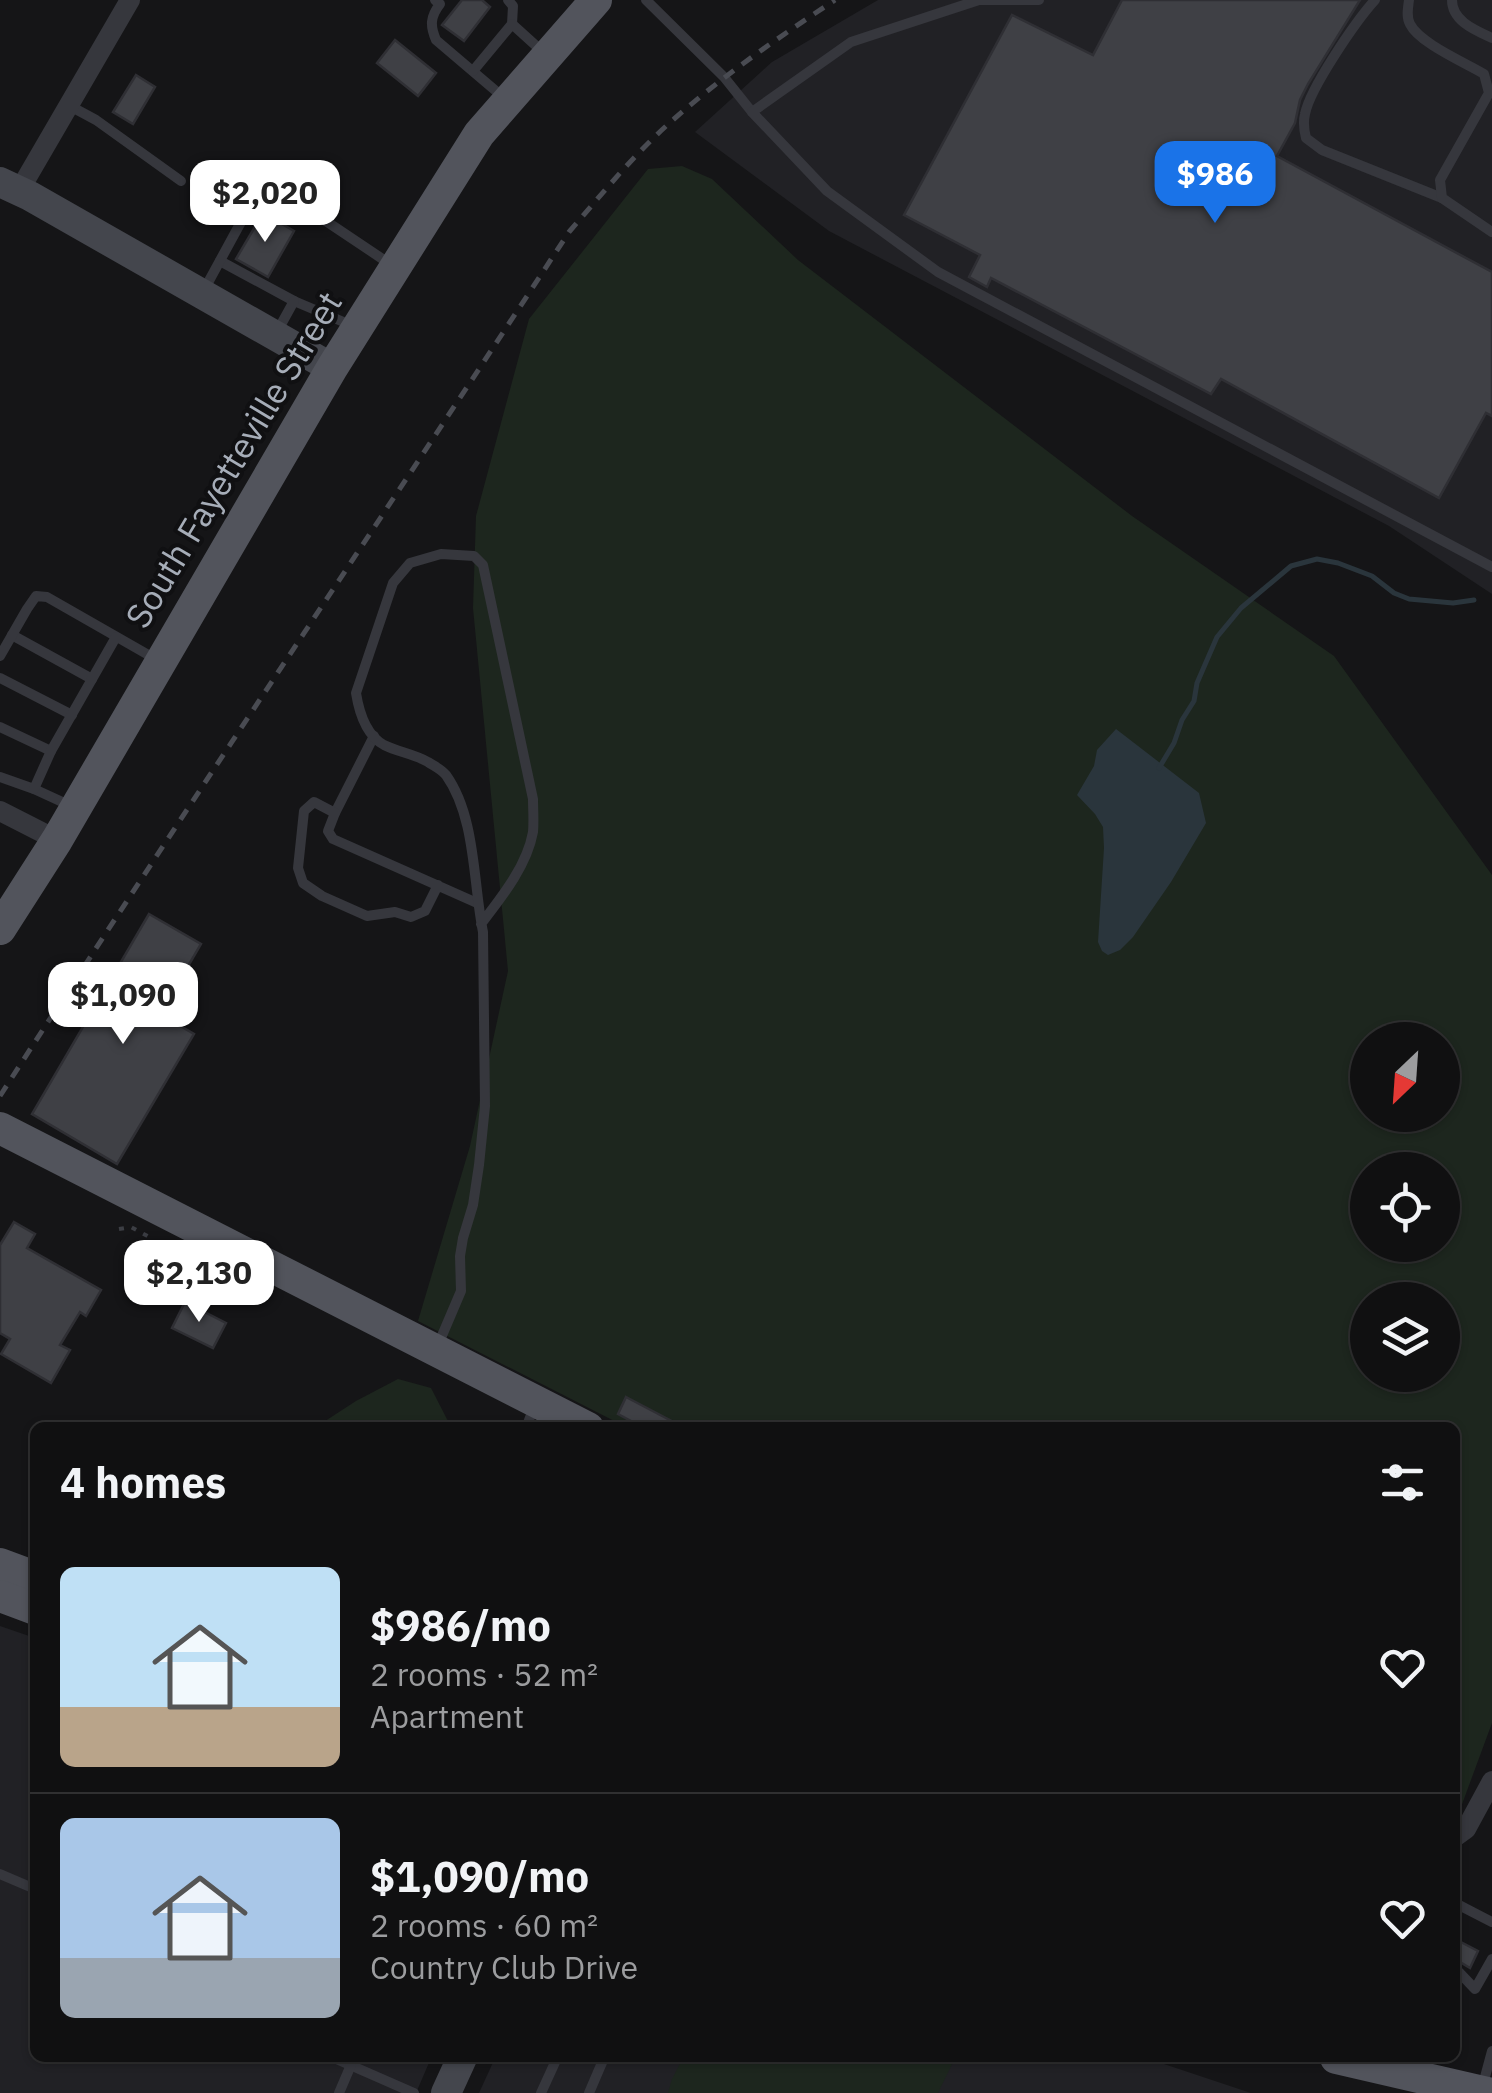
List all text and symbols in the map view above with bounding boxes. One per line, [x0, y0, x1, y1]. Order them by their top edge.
pin: $986 [1156, 141, 1274, 226]
text: $986 [1177, 152, 1253, 194]
pin: $2,020 [184, 160, 346, 245]
text: $2,020 [212, 171, 318, 213]
street label: South Fayetteville Street [114, 283, 352, 636]
pin: $1,090 [42, 962, 204, 1047]
text: $1,090 [70, 973, 176, 1015]
north arrow [1350, 1022, 1460, 1132]
map controls [1350, 1022, 1460, 1392]
button: locate [1350, 1152, 1460, 1262]
pin: $2,130 [118, 1240, 280, 1325]
text: $2,130 [146, 1251, 252, 1293]
button: layers [1350, 1282, 1460, 1392]
text: 4 homes [60, 1455, 226, 1510]
icon: filters [1375, 1455, 1430, 1510]
text: $986/mo [370, 1598, 551, 1653]
icon: home [140, 1607, 260, 1727]
icon: heart [1375, 1640, 1430, 1695]
text: 2 rooms · 52 m² [370, 1653, 598, 1695]
text: Apartment [370, 1695, 524, 1737]
text: $1,090/mo [370, 1849, 589, 1904]
icon: home [140, 1858, 260, 1978]
icon: heart [1375, 1891, 1430, 1946]
text: 2 rooms · 60 m² [370, 1904, 598, 1946]
text: Country Club Drive [370, 1946, 638, 1988]

